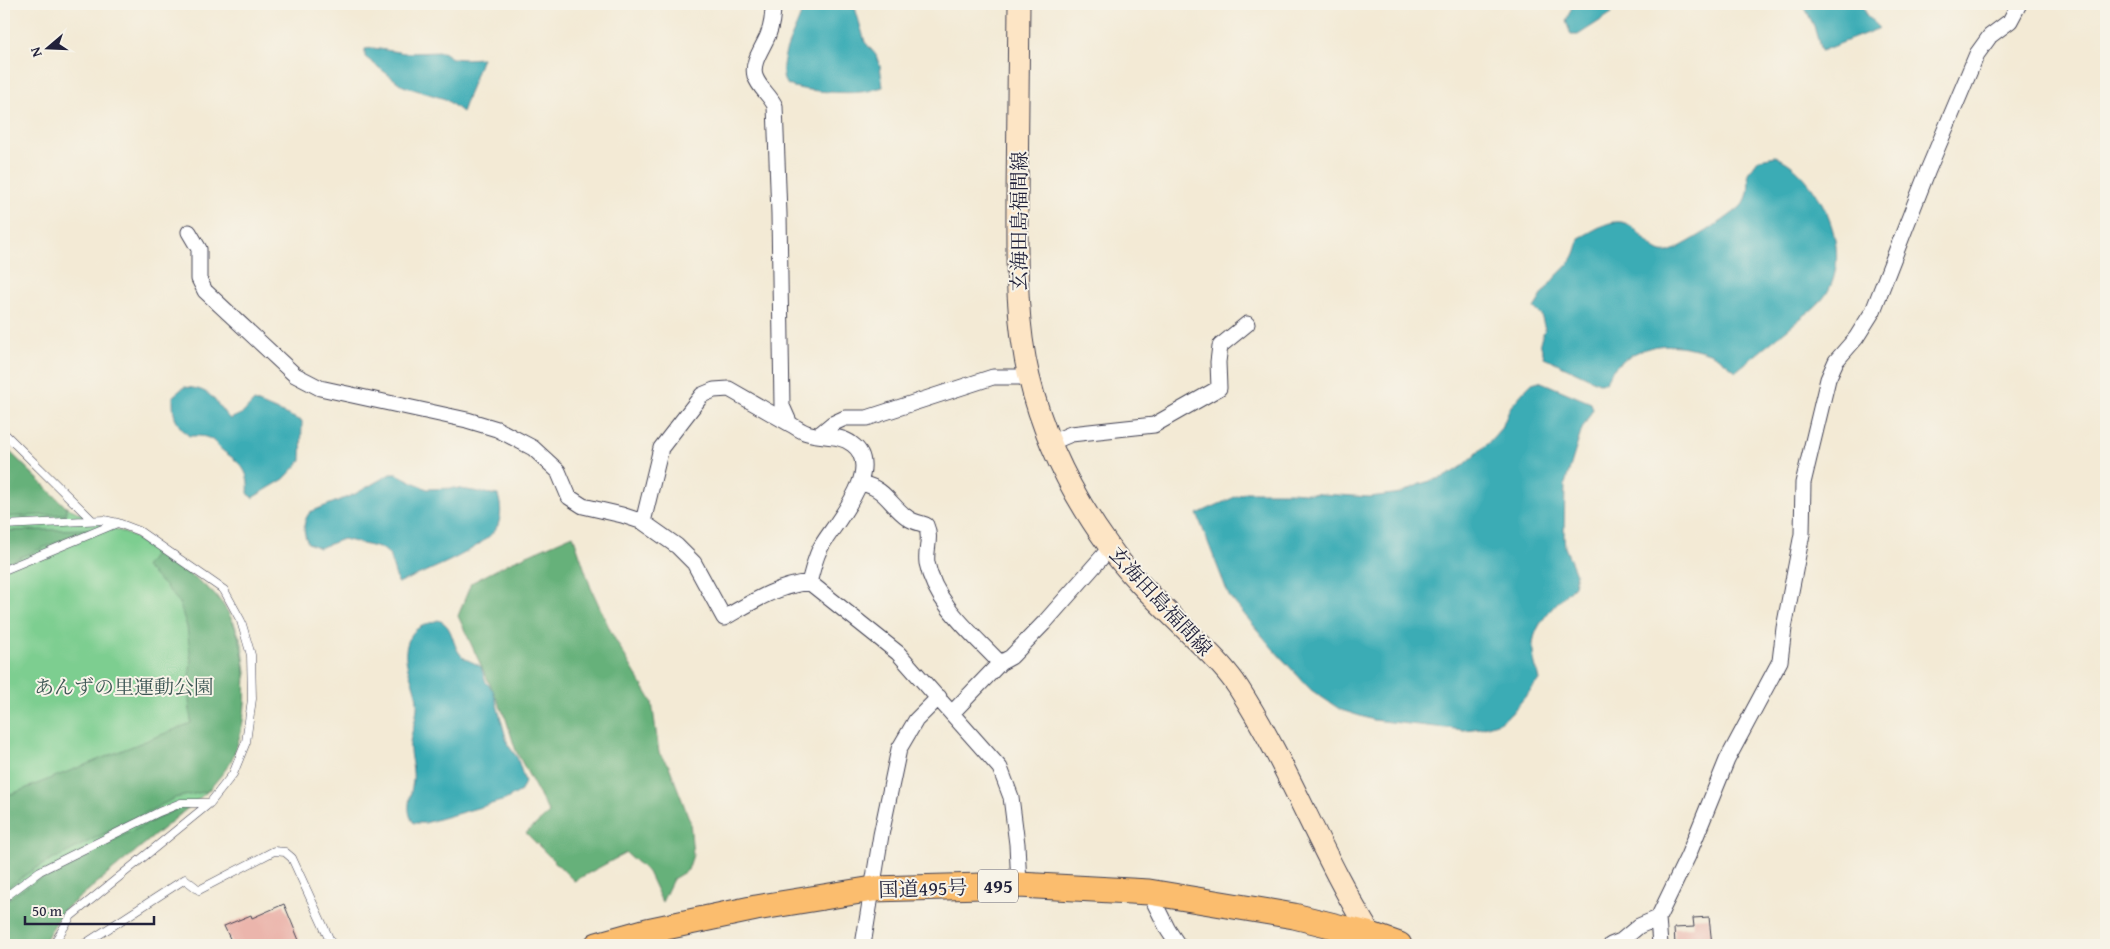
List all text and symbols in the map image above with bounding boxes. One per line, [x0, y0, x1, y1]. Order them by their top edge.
north arrow [22, 22, 72, 72]
text: N [25, 44, 47, 60]
street label: 玄海田島福間線 [1004, 151, 1033, 291]
street label: 玄海田島福間線 [1103, 540, 1219, 662]
park label: あんずの里運動公園 [34, 672, 214, 701]
road number: 495 [978, 869, 1018, 902]
street label: 国道495号 [878, 872, 968, 904]
scale bar [25, 894, 154, 926]
text: 50 m [32, 900, 63, 921]

